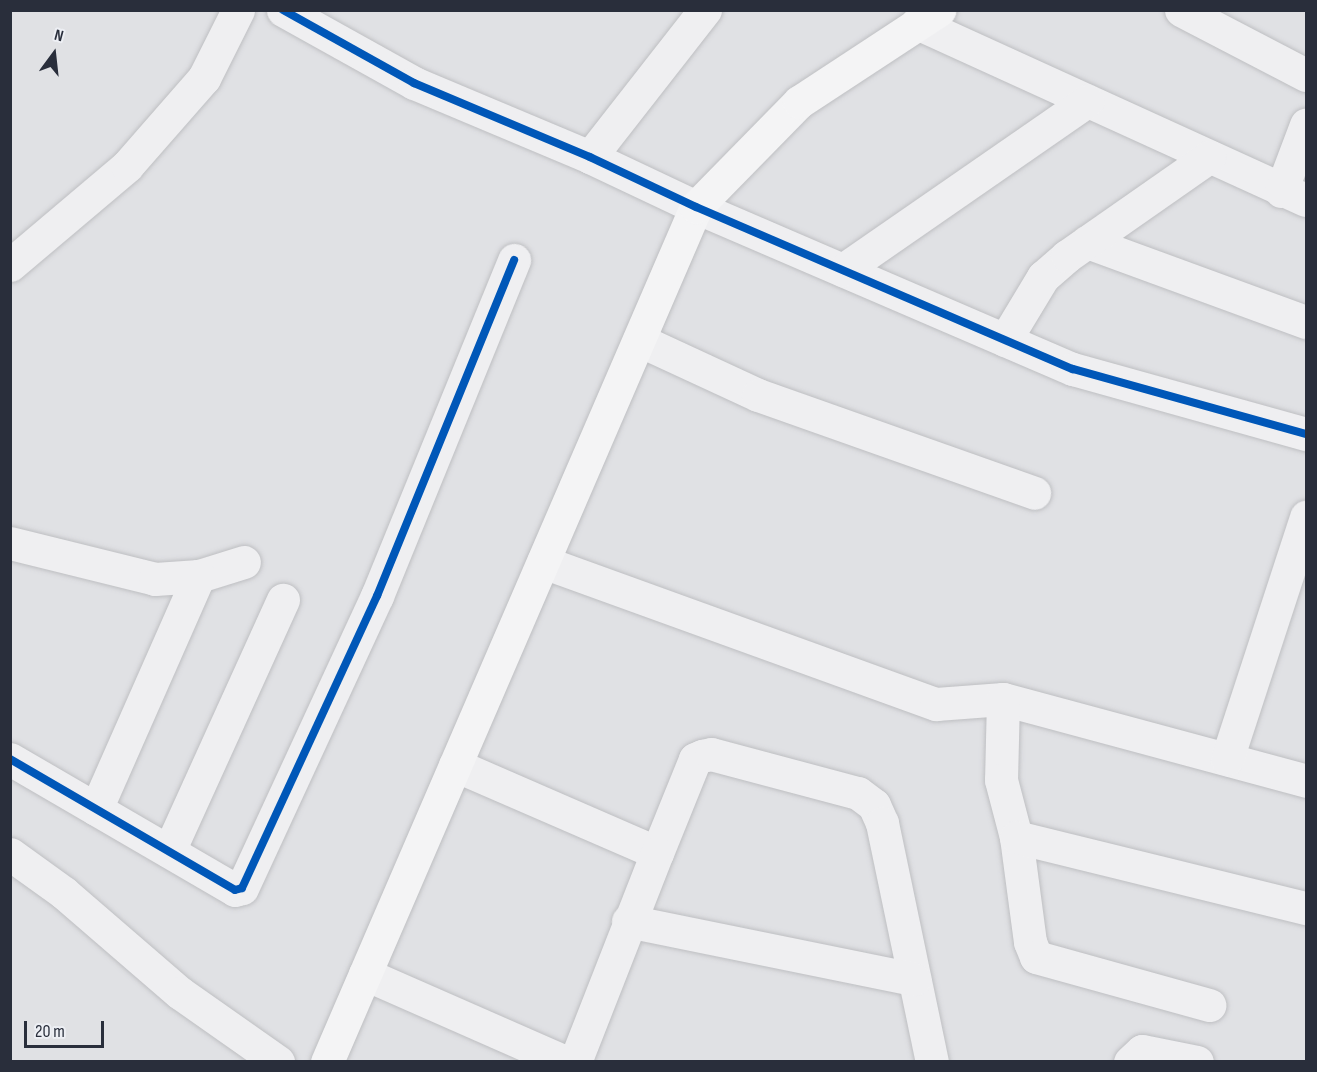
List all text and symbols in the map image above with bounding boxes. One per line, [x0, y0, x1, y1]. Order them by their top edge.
north arrow [24, 24, 84, 84]
text: N [52, 26, 65, 46]
scale bar [27, 1009, 106, 1047]
text: 20 m [35, 1021, 65, 1042]

